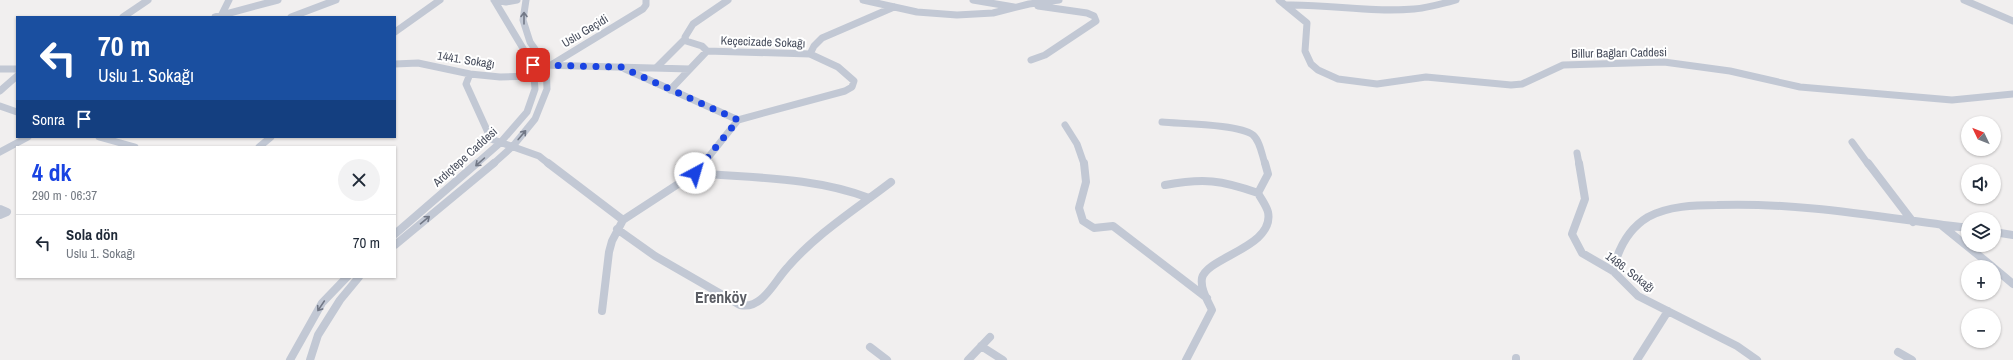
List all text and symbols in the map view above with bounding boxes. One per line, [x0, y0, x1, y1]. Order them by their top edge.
street label: Uslu Geçidi [559, 11, 611, 51]
one-way arrow [520, 12, 528, 25]
text: 70 m [98, 27, 150, 65]
icon: left [32, 32, 84, 84]
street label: Keçecizade Sokağı [720, 33, 806, 51]
street label: Billur Bağları Caddesi [1571, 44, 1667, 62]
street label: 1441. Sokağı [436, 48, 496, 72]
pin [516, 48, 550, 82]
icon: arrive [522, 54, 544, 76]
text: Uslu 1. Sokağı [98, 63, 194, 88]
icon: arrive [73, 108, 95, 130]
text: Sonra [32, 109, 65, 130]
north arrow [1961, 116, 2001, 156]
map controls [1961, 116, 2001, 348]
street label: Ardıçtepe Caddesi [429, 124, 501, 191]
one-way arrow [518, 129, 527, 140]
position arrow [674, 152, 716, 194]
text: 4 dk [32, 156, 71, 188]
one-way arrow [474, 158, 485, 167]
button: close [338, 159, 380, 201]
button: sound [1961, 164, 2001, 204]
text: 290 m · 06:37 [32, 187, 97, 204]
button: layers [1961, 212, 2001, 252]
one-way arrow [420, 216, 430, 225]
text: Sola dön [66, 224, 118, 245]
icon: left [32, 232, 54, 254]
text: 70 m [353, 232, 380, 253]
text: Uslu 1. Sokağı [66, 245, 135, 262]
street label: 1486. Sokağı [1602, 248, 1658, 296]
button: + [1961, 260, 2001, 300]
district label: Erenköy [695, 286, 748, 308]
one-way arrow [317, 300, 325, 311]
button: − [1961, 308, 2001, 348]

